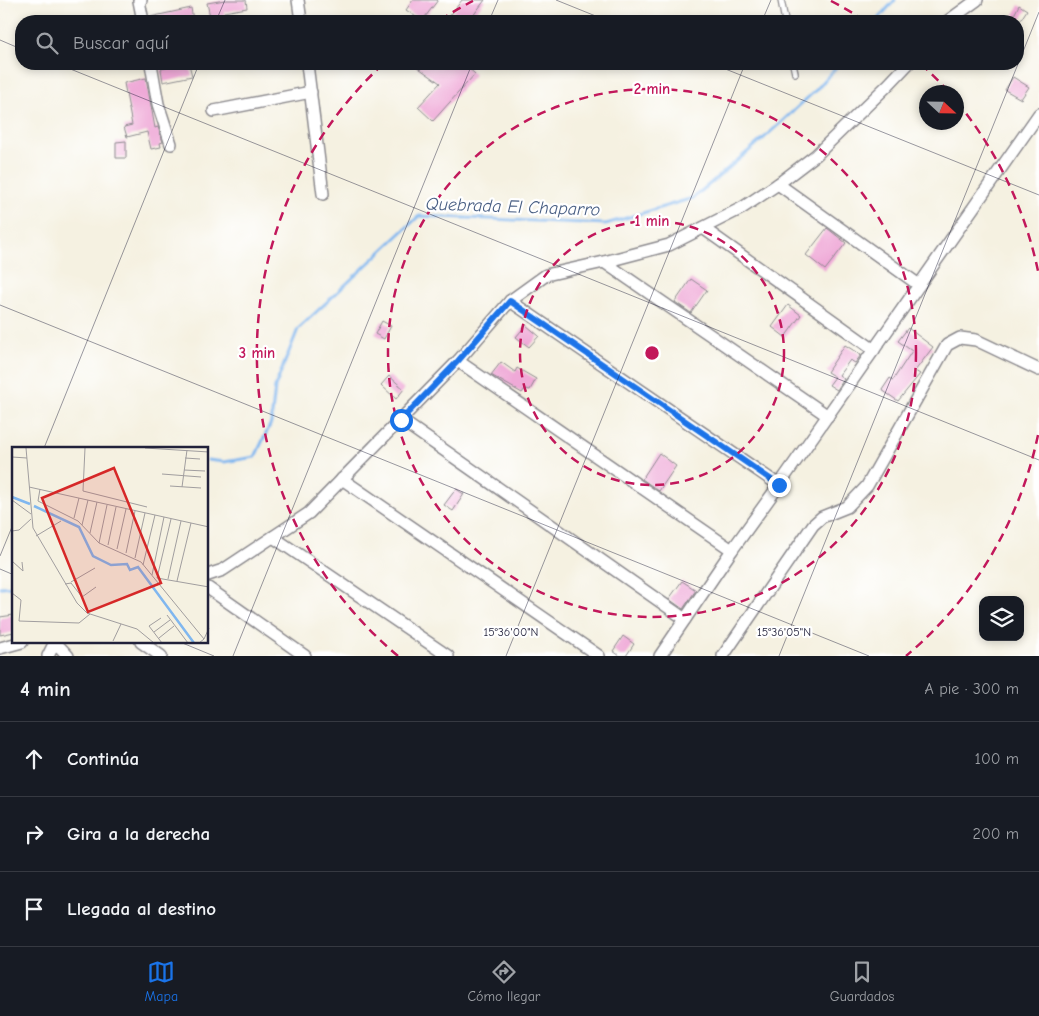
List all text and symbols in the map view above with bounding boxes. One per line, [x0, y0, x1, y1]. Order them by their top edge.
search box [15, 15, 1024, 70]
icon: search [33, 29, 61, 57]
text: Buscar aquí [73, 32, 169, 54]
text: 2 min [634, 80, 670, 98]
north arrow [919, 85, 964, 130]
water label: Quebrada El Chaparro [425, 193, 601, 221]
text: 1 min [635, 212, 669, 230]
text: 3 min [239, 344, 275, 362]
centre of rings [643, 344, 661, 362]
route start [390, 409, 413, 432]
inset map [12, 447, 209, 644]
route end [768, 474, 791, 497]
map controls [979, 596, 1024, 641]
button: layers [979, 596, 1024, 641]
text: 15°36'00"N [484, 625, 538, 639]
text: 15°36'05"N [757, 625, 811, 639]
text: 4 min [20, 677, 71, 701]
text: A pie · 300 m [925, 680, 1019, 698]
icon: ahead [20, 745, 48, 773]
text: Continúa [67, 748, 139, 770]
text: 100 m [975, 750, 1019, 768]
icon: right [20, 820, 48, 848]
text: Gira a la derecha [67, 823, 210, 845]
text: 200 m [973, 825, 1019, 843]
icon: arrive [20, 895, 48, 923]
text: Llegada al destino [67, 898, 216, 920]
tab: Mapa [145, 958, 178, 1005]
tab: Cómo llegar [467, 958, 540, 1005]
tab: Guardados [830, 958, 894, 1005]

